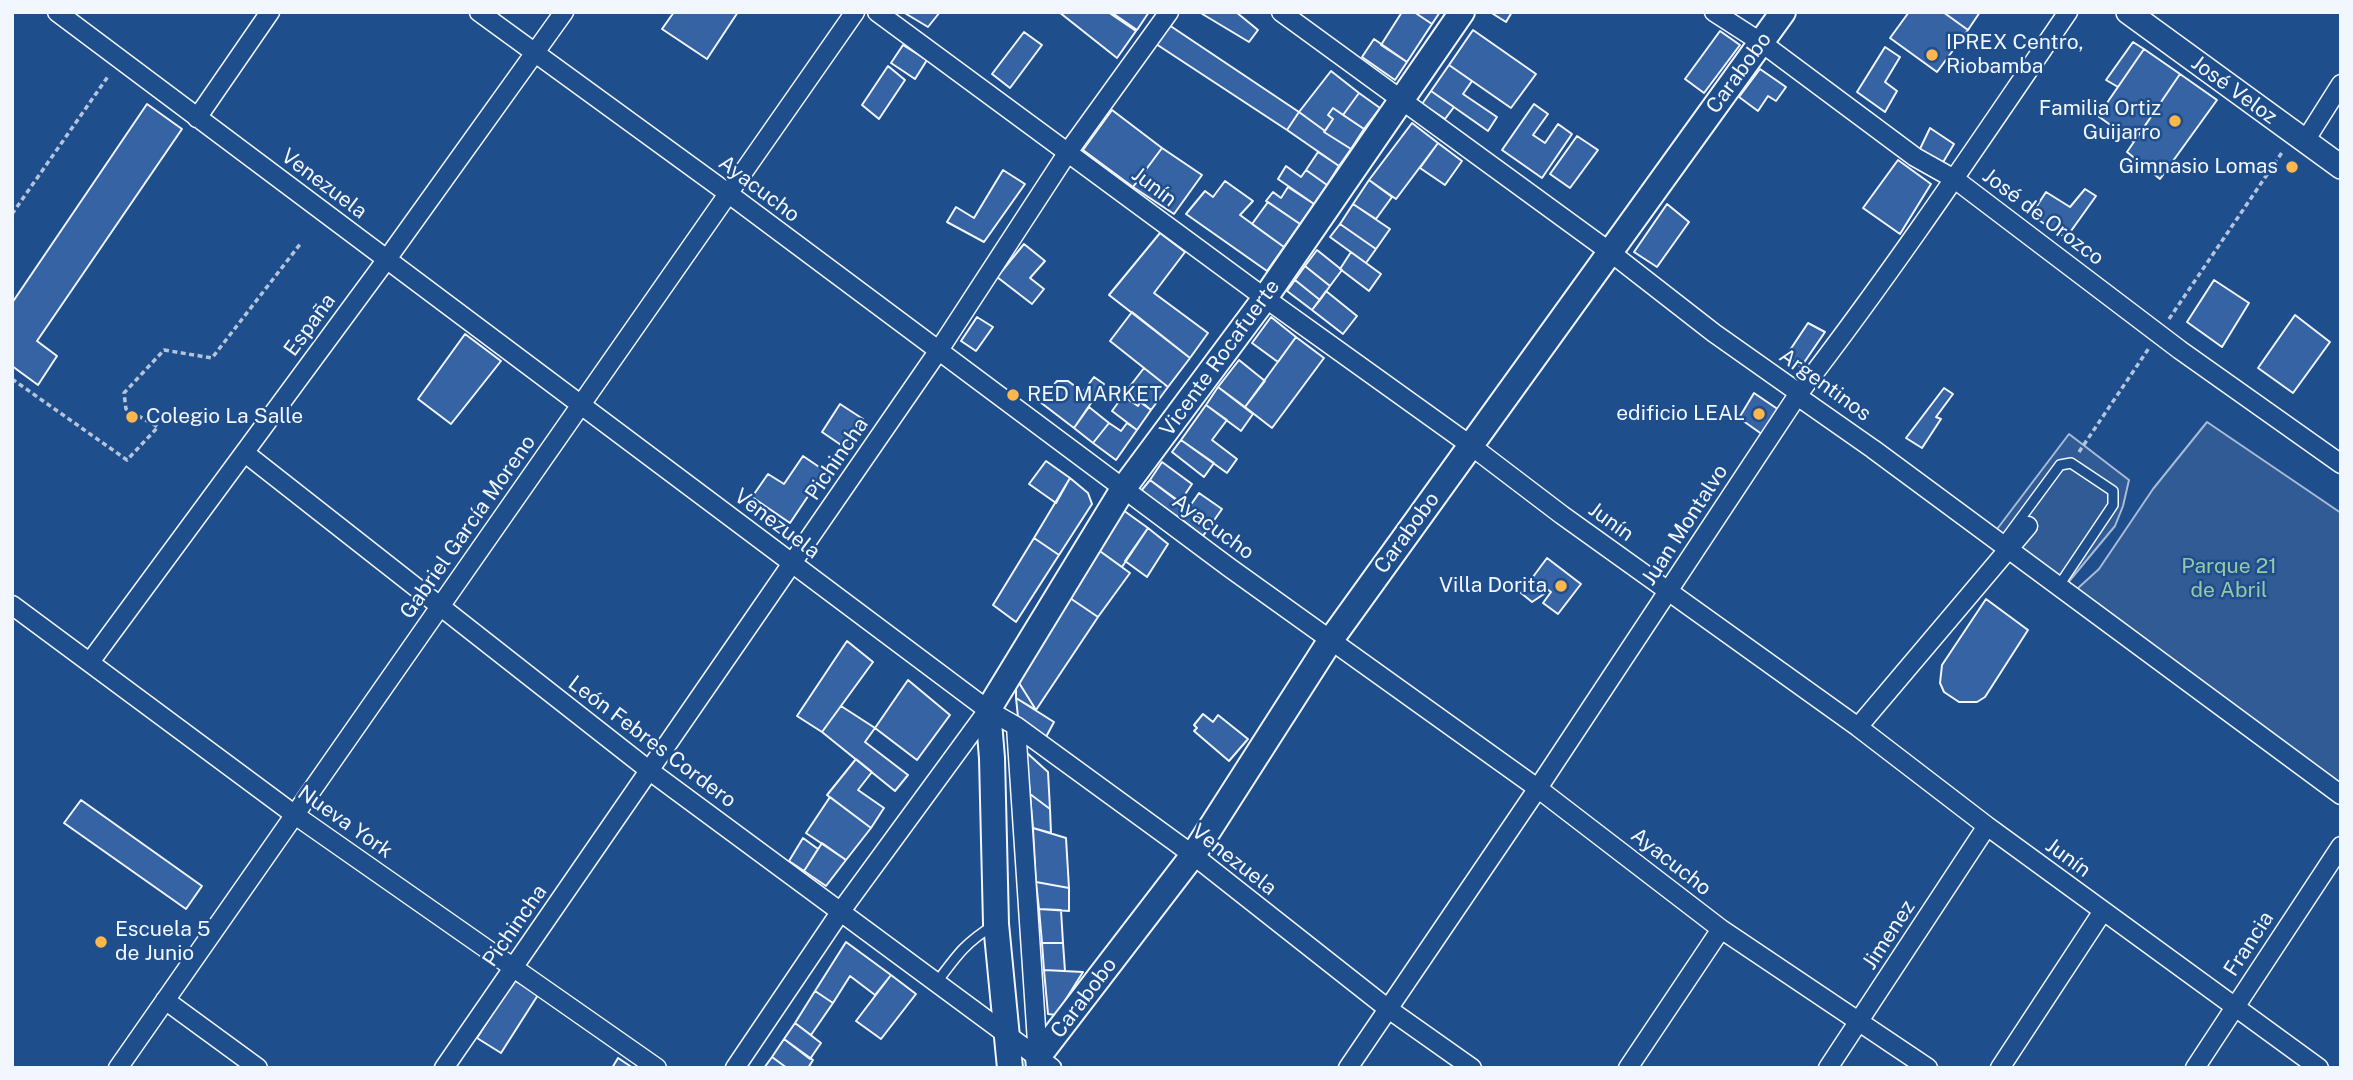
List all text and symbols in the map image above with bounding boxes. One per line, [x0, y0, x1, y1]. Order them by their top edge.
street label: Carabobo [1701, 27, 1777, 119]
place label: IPREX Centro, Riobamba [1946, 30, 2084, 80]
marker: IPREX Centro, Riobamba [1924, 47, 1940, 63]
street label: José Veloz [2186, 50, 2282, 130]
place label: Familia Ortiz Guijarro [2039, 96, 2161, 146]
marker: Familia Ortiz Guijarro [2167, 113, 2183, 129]
street label: Venezuela [276, 144, 372, 224]
street label: Ayacucho [713, 150, 805, 228]
place label: Gimnasio Lomas [2119, 154, 2278, 180]
marker: Gimnasio Lomas [2284, 159, 2300, 175]
street label: Junín [1126, 162, 1182, 212]
street label: José de Orozco [1977, 163, 2109, 271]
street label: Vicente Rocafuerte [1155, 275, 1285, 441]
street label: España [279, 289, 341, 361]
street label: Argentinos [1774, 343, 1876, 427]
place label: RED MARKET [1027, 382, 1162, 408]
marker: RED MARKET [1005, 387, 1021, 403]
place label: edificio LEAL [1616, 401, 1745, 427]
place label: Colegio La Salle [146, 404, 303, 430]
marker: edificio LEAL [1751, 406, 1767, 422]
marker: Colegio La Salle [124, 409, 140, 425]
street label: Pichincha [800, 413, 874, 505]
street label: Gabriel García Moreno [395, 430, 541, 624]
street label: Juan Montalvo [1637, 460, 1733, 590]
street label: Venezuela [729, 484, 825, 564]
street label: Carabobo [1369, 487, 1445, 579]
street label: Ayacucho [1167, 489, 1259, 565]
street label: Junín [1583, 497, 1639, 547]
park label: Parque 21 de Abril [2181, 554, 2277, 604]
place label: Villa Dorita [1439, 573, 1547, 599]
marker: Villa Dorita [1553, 578, 1569, 594]
street label: León Febres Cordero [563, 671, 741, 813]
street label: Nueva York [293, 780, 397, 864]
street label: Venezuela [1187, 819, 1281, 901]
street label: Ayacucho [1626, 823, 1716, 901]
street label: Junín [2040, 833, 2096, 883]
street label: Pichincha [478, 880, 552, 972]
street label: Jimenez [1857, 896, 1921, 974]
street label: Francia [2219, 907, 2279, 981]
place label: Escuela 5 de Junio [115, 917, 210, 967]
marker: Escuela 5 de Junio [93, 934, 109, 950]
street label: Carabobo [1046, 953, 1122, 1043]

